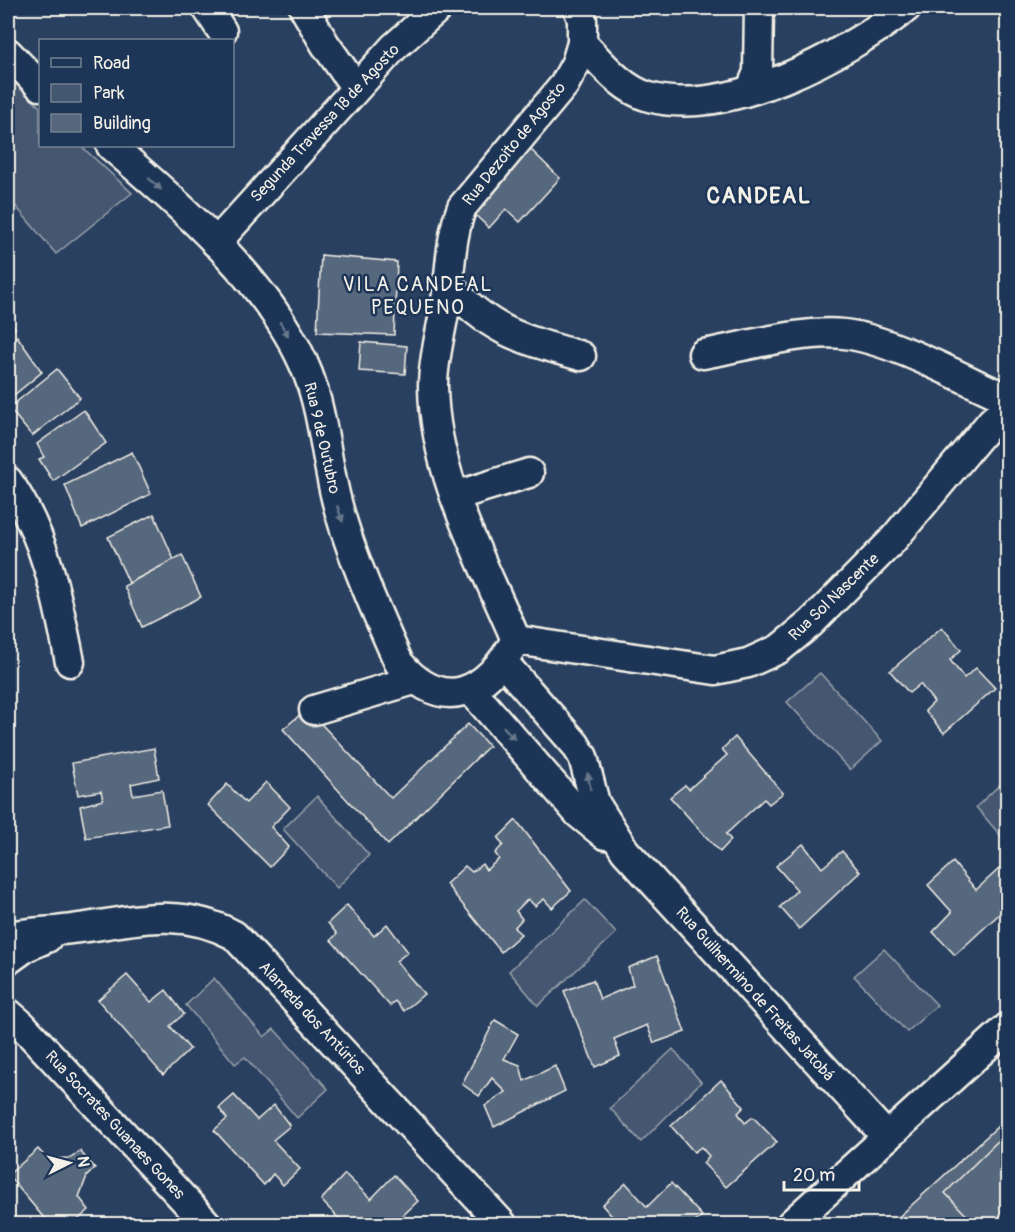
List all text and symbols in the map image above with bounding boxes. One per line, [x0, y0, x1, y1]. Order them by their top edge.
legend [39, 39, 234, 147]
street label: Segunda Travessa 18 de Agosto [246, 39, 404, 206]
text: Road [93, 52, 130, 75]
street label: Rua Dezoito de Agosto [458, 78, 570, 210]
text: Park [93, 82, 125, 105]
text: Building [93, 112, 151, 135]
one-way arrow [147, 177, 162, 190]
district label: CANDEAL [706, 182, 812, 210]
district label: VILA CANDEAL PEQUENO [343, 272, 493, 320]
one-way arrow [279, 321, 290, 337]
street label: Rua 9 de Outubro [299, 380, 345, 496]
one-way arrow [336, 505, 346, 523]
street label: Rua Sol Nascente [785, 549, 883, 645]
one-way arrow [502, 725, 515, 740]
one-way arrow [584, 771, 593, 790]
street label: Rua Guilhermino de Freitas Jatobá [671, 903, 839, 1085]
street label: Alameda dos Antúrios [254, 957, 370, 1079]
street label: Rua Socrates Guanaes Gones [41, 1047, 189, 1203]
north arrow [39, 1133, 99, 1193]
scale bar [784, 1154, 859, 1192]
text: N [72, 1155, 93, 1168]
text: 20 m [793, 1164, 835, 1187]

